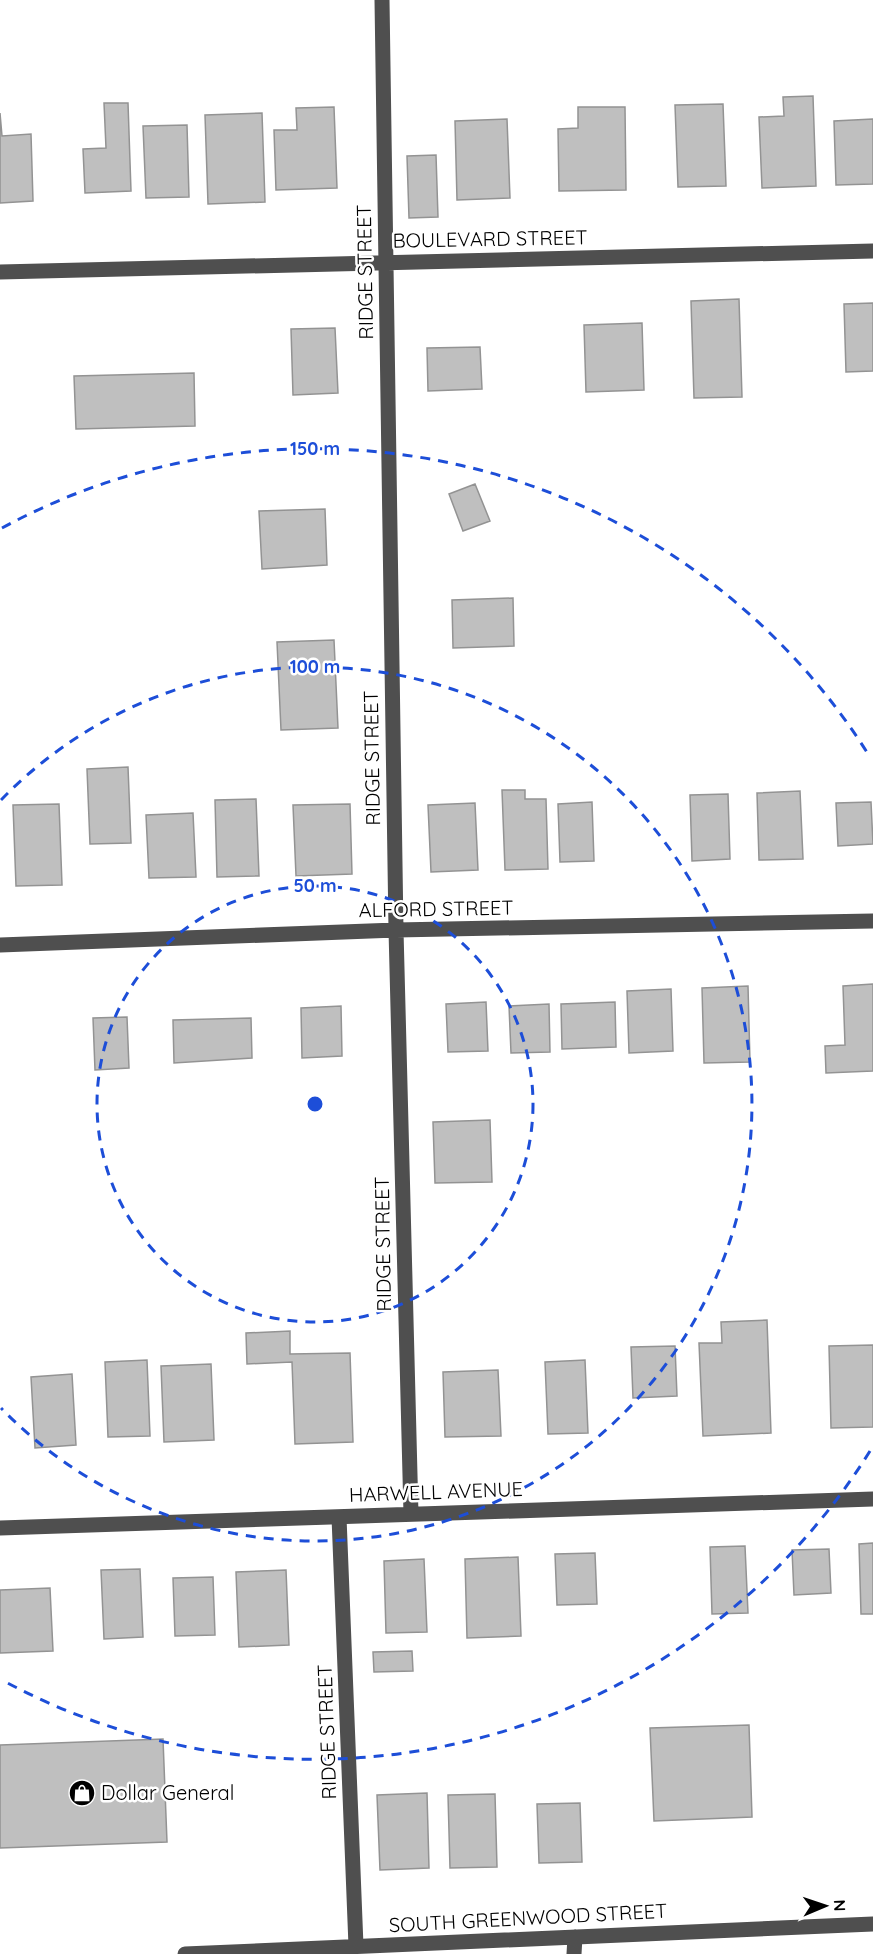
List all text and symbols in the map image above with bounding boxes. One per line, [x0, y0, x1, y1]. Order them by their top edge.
street label: RIDGE STREET [351, 204, 378, 340]
street label: BOULEVARD STREET [392, 224, 588, 253]
text: 150 m [290, 437, 340, 460]
text: 100 m [290, 655, 340, 678]
street label: RIDGE STREET [358, 690, 385, 826]
text: 50 m [293, 874, 337, 897]
street label: ALFORD STREET [358, 895, 514, 922]
centre of rings [305, 1094, 325, 1114]
street label: RIDGE STREET [369, 1176, 396, 1312]
street label: HARWELL AVENUE [349, 1476, 523, 1507]
street label: RIDGE STREET [312, 1664, 341, 1800]
shop icon: Dollar General [67, 1778, 97, 1808]
place label: Dollar General [101, 1780, 234, 1805]
north arrow [795, 1876, 855, 1936]
street label: SOUTH GREENWOOD STREET [388, 1898, 668, 1937]
text: N [830, 1899, 850, 1912]

